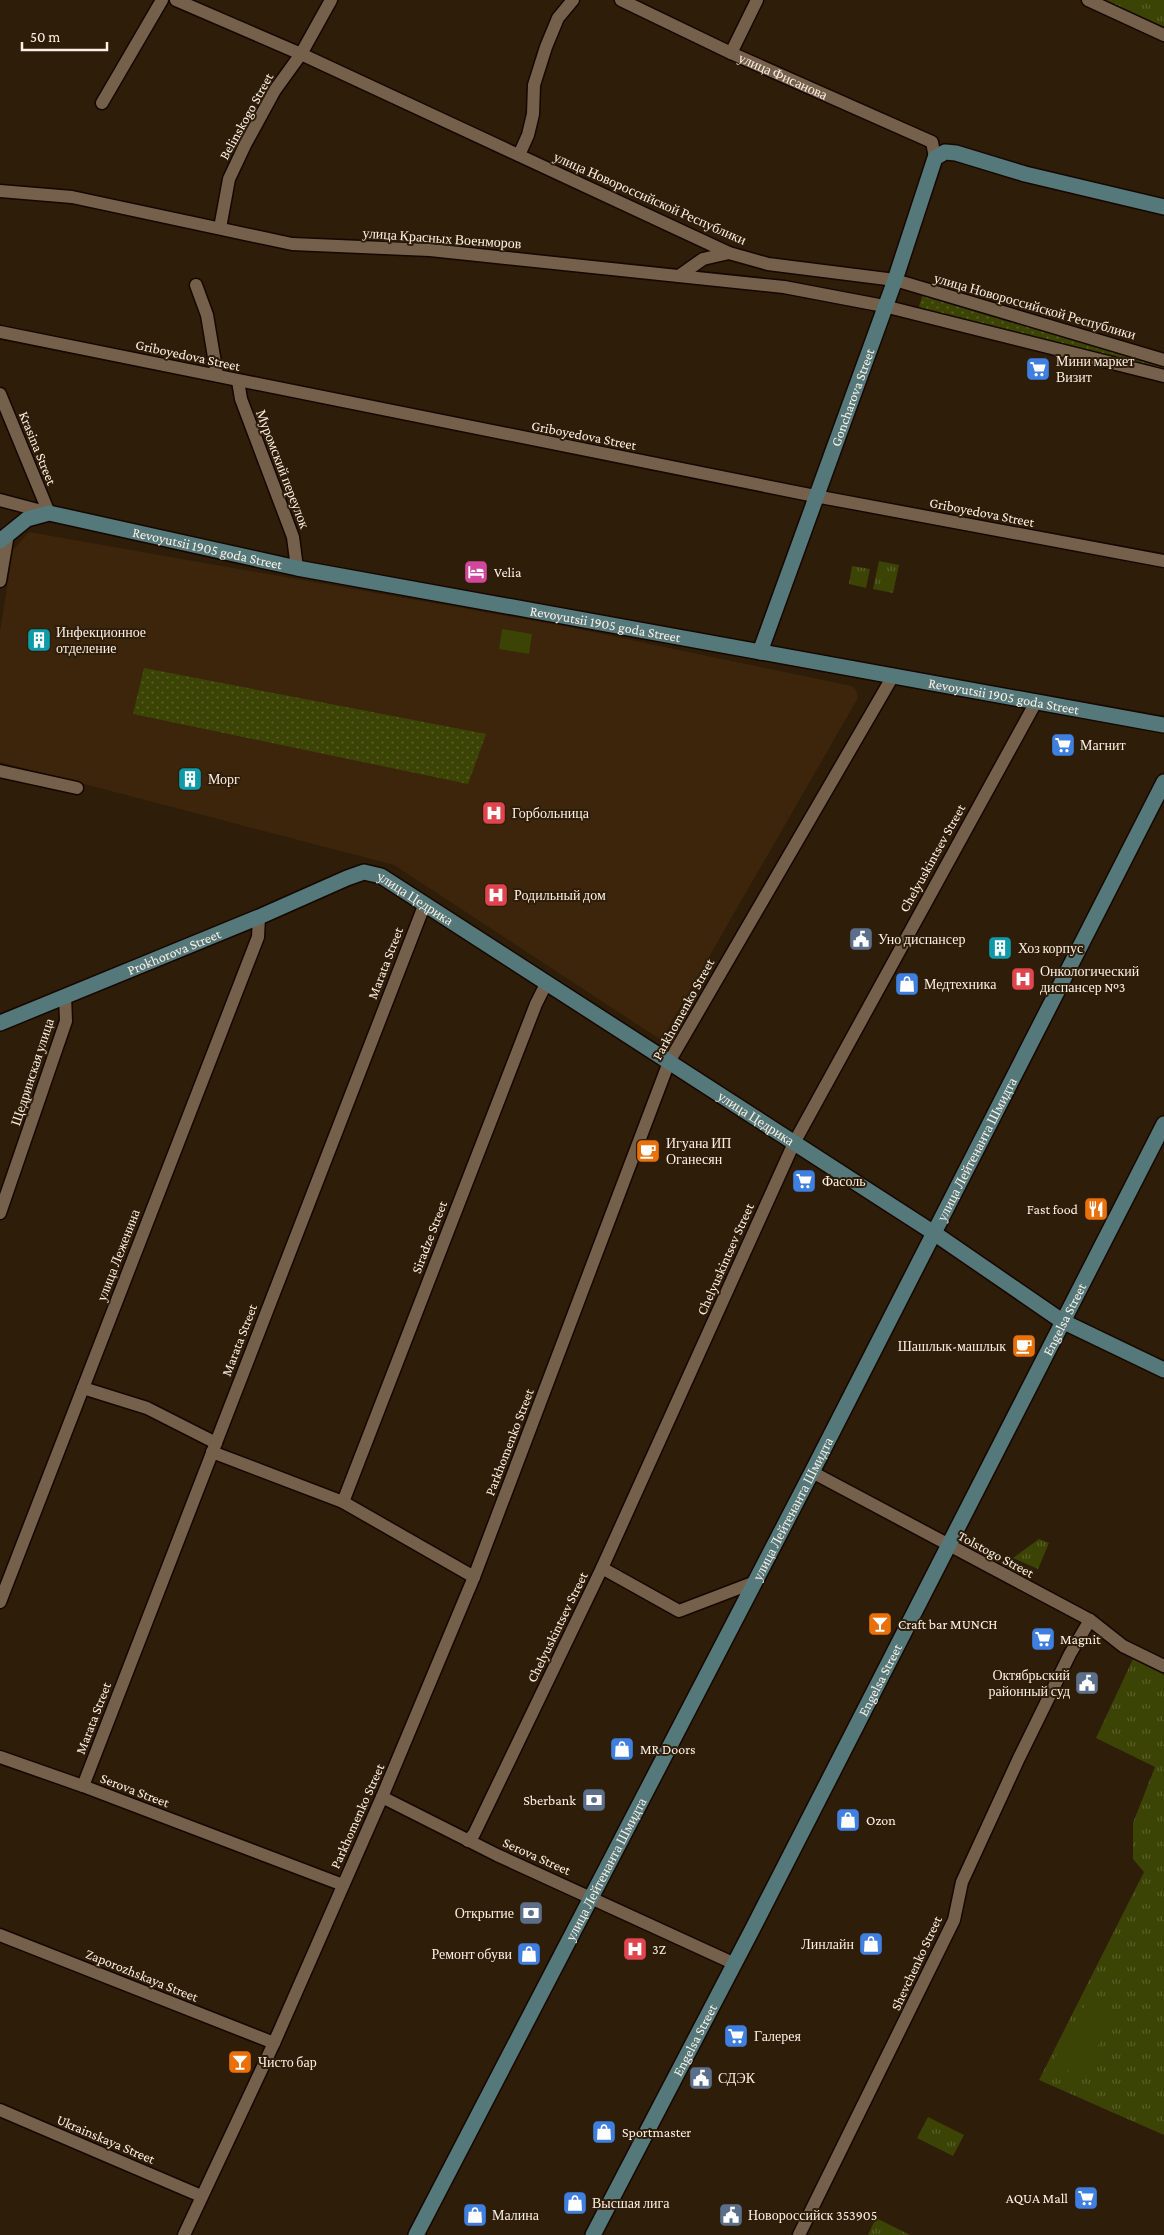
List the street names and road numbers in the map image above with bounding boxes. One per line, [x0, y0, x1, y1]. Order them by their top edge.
street label: улица Фисанова [736, 49, 831, 103]
street label: Belinskogo Street [216, 69, 277, 162]
street label: улица Новороссийской Республики [551, 148, 749, 248]
street label: улица Красных Военморов [362, 224, 522, 252]
street label: улица Новороссийской Республики [932, 269, 1138, 343]
street label: Griboyedova Street [134, 336, 242, 374]
street label: Goncharova Street [827, 346, 878, 448]
street label: Муромский переулок [253, 407, 313, 531]
street label: Krasina Street [16, 409, 60, 487]
street label: Griboyedova Street [530, 417, 638, 453]
street label: Griboyedova Street [928, 494, 1036, 530]
street label: Revoyutsii 1905 goda Street [131, 524, 284, 573]
street label: Revoyutsii 1905 goda Street [529, 602, 682, 645]
street label: Revoyutsii 1905 goda Street [927, 675, 1081, 718]
street label: Chelyuskintsev Street [896, 801, 968, 915]
street label: улица Цедрика [376, 867, 457, 929]
street label: Marata Street [364, 924, 406, 1001]
street label: Prokhorova Street [125, 925, 224, 978]
street label: Parkhomenko Street [649, 955, 718, 1062]
street label: Щедринская улица [7, 1016, 57, 1128]
street label: улица Лейтенанта Шмидта [933, 1074, 1020, 1224]
street label: улица Цедрика [715, 1088, 798, 1149]
street label: Siradze Street [408, 1198, 450, 1275]
street label: Chelyuskintsev Street [693, 1200, 757, 1317]
street label: улица Леженина [93, 1206, 143, 1303]
street label: Engelsa Street [1039, 1280, 1090, 1358]
street label: Marata Street [218, 1301, 260, 1378]
street label: Parkhomenko Street [481, 1386, 537, 1498]
street label: улица Лейтенанта Шмидта [749, 1434, 837, 1583]
street label: Tolstogo Street [955, 1527, 1037, 1581]
street label: Chelyuskintsev Street [523, 1569, 591, 1685]
street label: Engelsa Street [855, 1641, 905, 1719]
street label: Marata Street [72, 1679, 114, 1756]
street label: Parkhomenko Street [327, 1761, 387, 1871]
street label: Serova Street [98, 1770, 172, 1811]
street label: улица Лейтенанта Шмидта [562, 1794, 650, 1944]
street label: Serova Street [501, 1834, 574, 1878]
street label: Shevchenko Street [887, 1913, 945, 2013]
street label: Zaporozhskaya Street [83, 1945, 201, 2005]
street label: Engelsa Street [669, 2001, 720, 2079]
street label: Ukrainskaya Street [55, 2111, 158, 2167]

